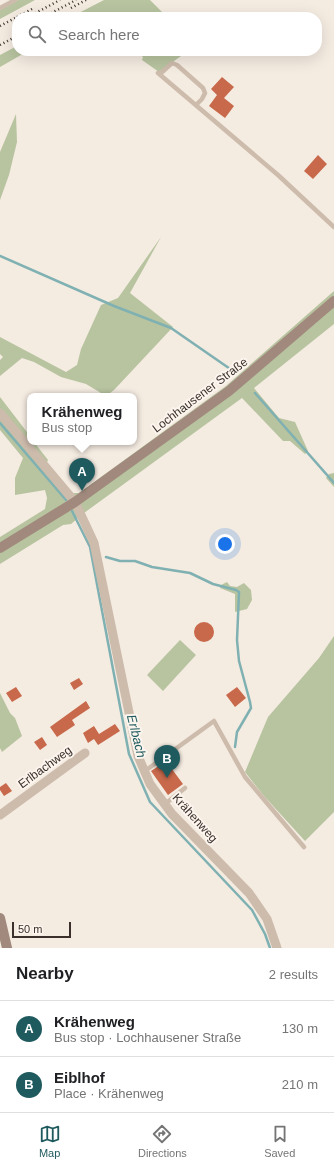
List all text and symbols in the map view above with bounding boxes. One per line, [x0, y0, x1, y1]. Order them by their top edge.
search box [12, 12, 322, 56]
icon: search [26, 23, 48, 45]
text: Search here [58, 26, 140, 43]
street label: Lochhausener Straße [150, 354, 251, 435]
popup [27, 393, 137, 445]
text: Krähenweg [42, 403, 122, 420]
text: Bus stop [42, 420, 92, 435]
pin: A [69, 458, 95, 491]
your location [215, 534, 235, 554]
water label: Erlbach [124, 713, 149, 759]
street label: Erlbachweg [16, 743, 74, 791]
pin: B [154, 745, 180, 778]
street label: Krähenweg [169, 791, 221, 845]
scale bar [12, 920, 71, 939]
text: 50 m [18, 923, 42, 935]
text: Nearby [16, 964, 74, 983]
text: 2 results [269, 967, 318, 982]
text: Krähenweg [54, 1013, 135, 1030]
text: A [24, 1021, 34, 1036]
text: 130 m [282, 1021, 318, 1036]
text: Bus stop · Lochhausener Straße [54, 1030, 241, 1045]
text: Eiblhof [54, 1069, 105, 1086]
text: B [24, 1077, 34, 1092]
text: 210 m [282, 1077, 318, 1092]
text: Place · Krähenweg [54, 1086, 164, 1101]
tab: Map [39, 1123, 61, 1159]
tab: Directions [138, 1123, 187, 1159]
tab: Saved [264, 1123, 295, 1159]

